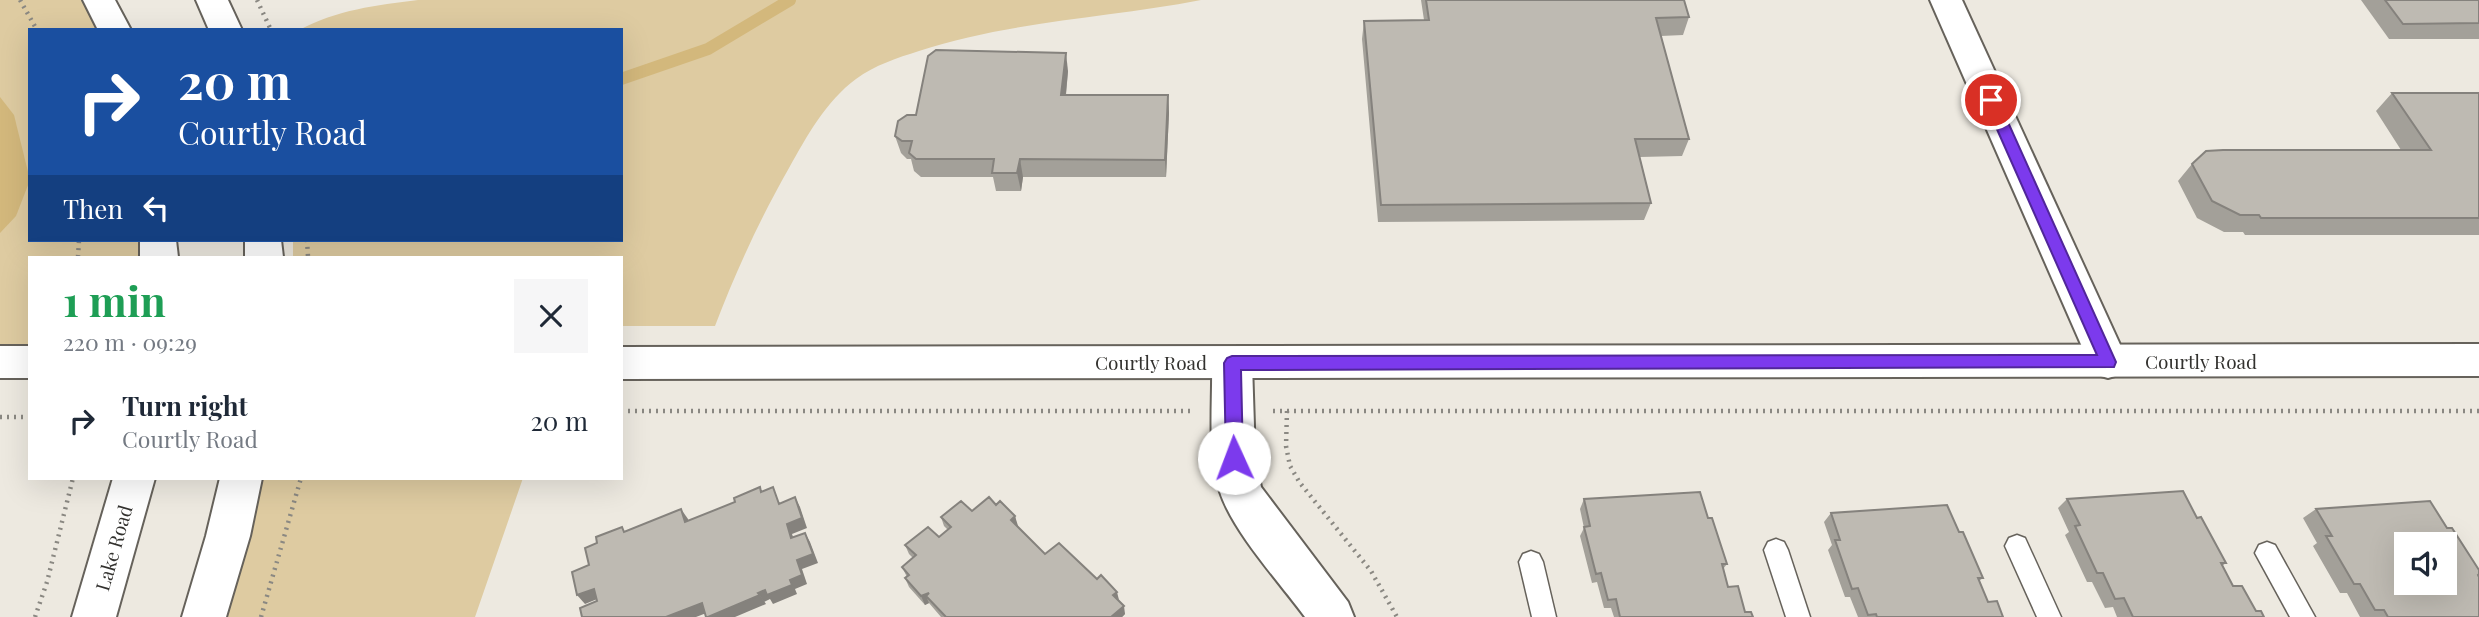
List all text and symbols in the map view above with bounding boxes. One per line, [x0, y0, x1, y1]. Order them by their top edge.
text: 20 m [178, 47, 291, 112]
icon: right [63, 56, 154, 147]
pin [1961, 70, 2021, 130]
icon: arrive [1972, 81, 2010, 119]
text: Courtly Road [178, 110, 367, 153]
icon: left [137, 189, 175, 227]
text: Then [63, 191, 123, 226]
text: 1 min [63, 272, 166, 328]
button: close [514, 279, 588, 353]
text: 220 m · 09:29 [63, 326, 197, 357]
street label: Courtly Road [2145, 348, 2257, 374]
street label: Courtly Road [1095, 349, 1207, 375]
text: Turn right [122, 388, 248, 423]
icon: right [63, 402, 101, 440]
text: 20 m [530, 403, 588, 438]
position arrow [1197, 421, 1271, 495]
text: Courtly Road [122, 423, 258, 454]
street label: Lake Road [88, 502, 138, 594]
map controls [2394, 532, 2457, 595]
button: sound [2394, 532, 2457, 595]

